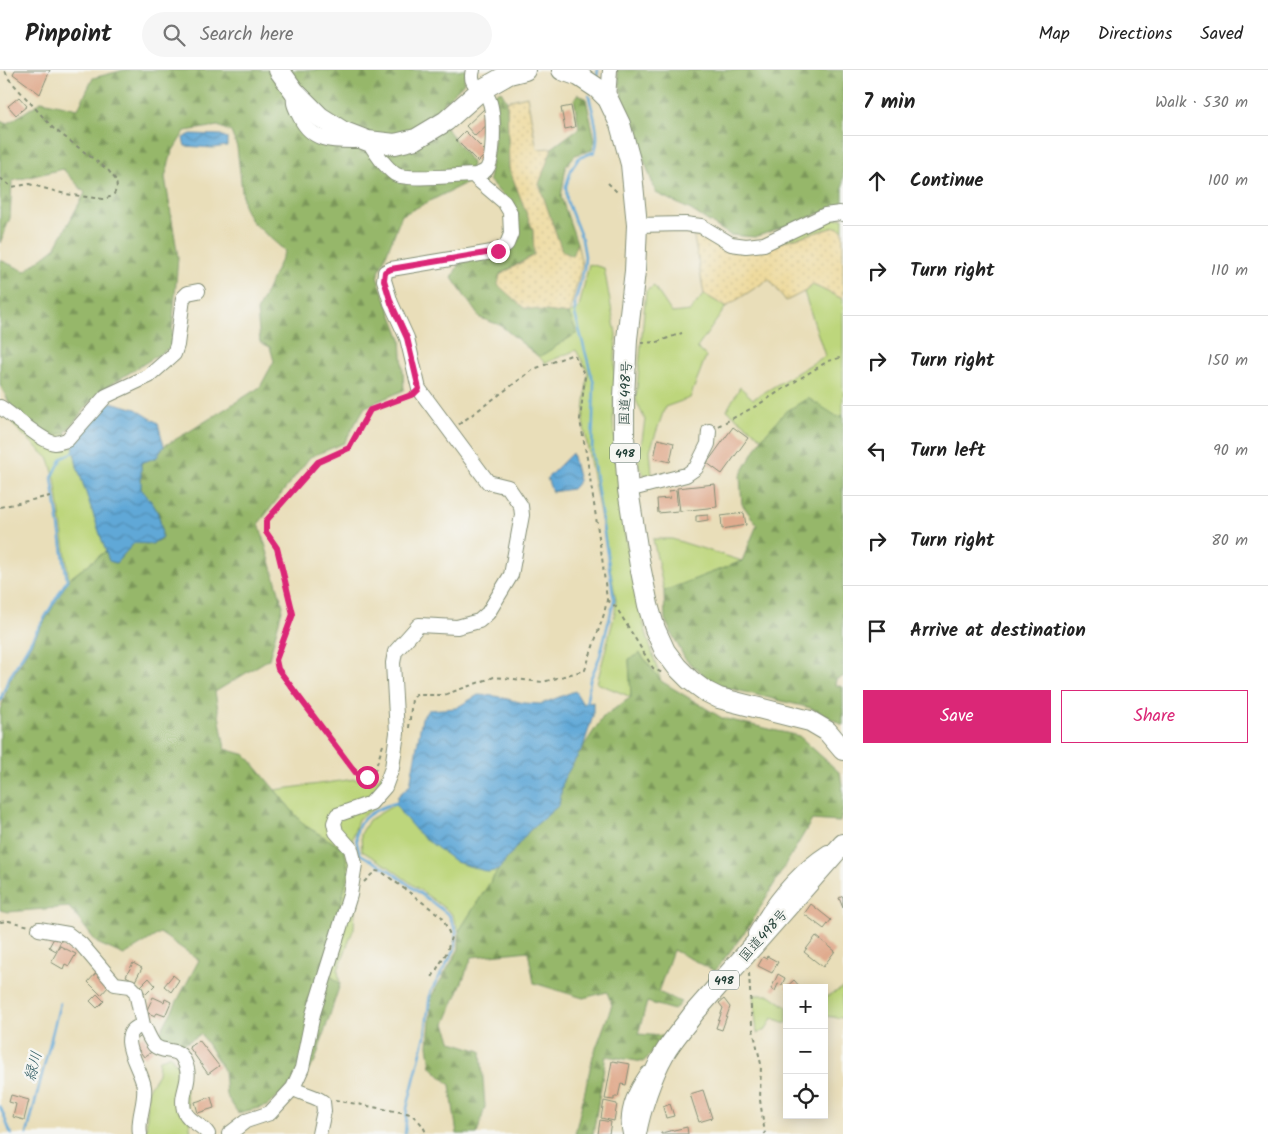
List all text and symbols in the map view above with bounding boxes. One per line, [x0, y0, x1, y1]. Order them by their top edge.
search box [142, 12, 492, 57]
text: Pinpoint [25, 15, 112, 54]
text: Search here [200, 20, 294, 50]
text: Map [1038, 20, 1070, 49]
text: Directions [1098, 20, 1172, 49]
text: Saved [1200, 20, 1243, 49]
icon: search [160, 21, 188, 49]
text: 7 min [863, 86, 915, 119]
text: Walk · 530 m [1155, 90, 1248, 115]
text: Continue [910, 166, 983, 196]
icon: ahead [863, 167, 891, 195]
text: 100 m [1208, 168, 1248, 193]
route end [487, 240, 510, 263]
text: Turn right [910, 256, 995, 286]
icon: right [863, 257, 891, 285]
text: 110 m [1211, 258, 1248, 283]
text: Turn right [910, 346, 995, 376]
icon: right [863, 347, 891, 375]
text: 150 m [1207, 348, 1248, 373]
street label: 国道498号 [614, 360, 638, 426]
text: Turn left [910, 436, 985, 466]
icon: left [863, 437, 891, 465]
text: 90 m [1213, 438, 1248, 463]
road number: 498 [610, 443, 640, 462]
text: Turn right [910, 526, 995, 556]
icon: right [863, 527, 891, 555]
text: 80 m [1211, 528, 1248, 553]
text: Arrive at destination [910, 616, 1086, 646]
icon: arrive [863, 617, 891, 645]
button: Save [863, 690, 1051, 743]
button: Share [1061, 690, 1248, 743]
route start [356, 766, 379, 789]
street label: 国道498号 [734, 904, 794, 967]
road number: 498 [709, 970, 739, 990]
map controls [783, 984, 828, 1119]
button: + [783, 984, 828, 1029]
button: − [783, 1029, 828, 1074]
water label: 緑川 [18, 1049, 49, 1084]
button: locate [783, 1074, 828, 1119]

